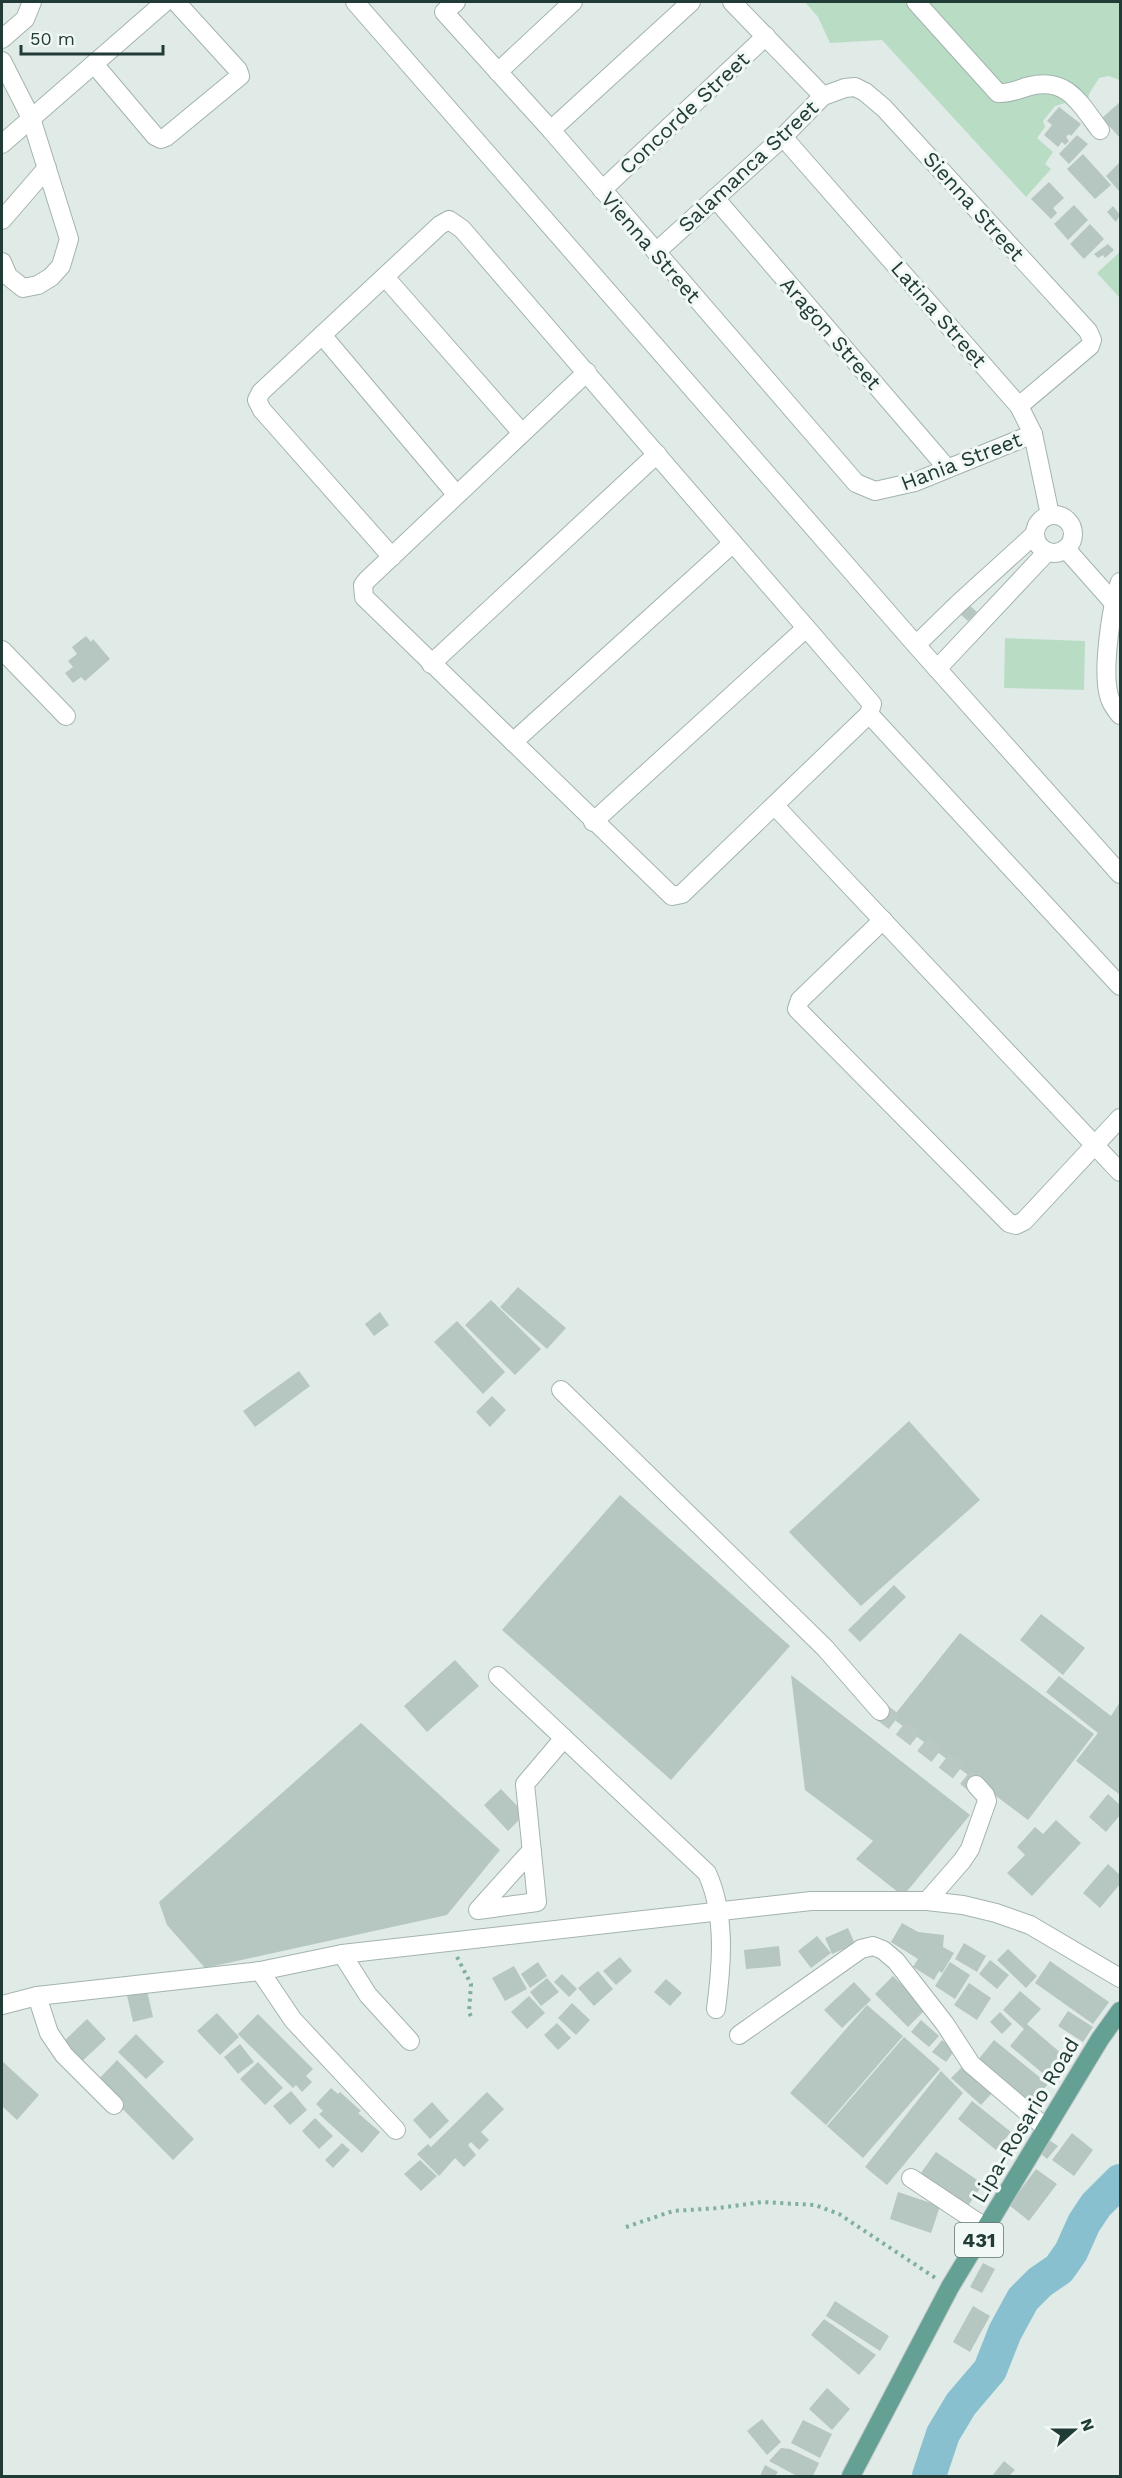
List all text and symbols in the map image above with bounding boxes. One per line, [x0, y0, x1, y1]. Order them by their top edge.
scale bar [21, 18, 164, 56]
text: 50 m [30, 28, 75, 49]
street label: Concorde Street [614, 46, 754, 180]
street label: Salamanca Street [673, 95, 823, 237]
street label: Sienna Street [918, 146, 1030, 266]
street label: Vienna Street [596, 186, 706, 308]
street label: Latina Street [886, 256, 992, 373]
street label: Aragon Street [775, 272, 887, 395]
street label: Hania Street [897, 426, 1025, 496]
street label: Lipa-Rosario Road [966, 2033, 1084, 2207]
road number: 431 [955, 2223, 1003, 2257]
north arrow [1044, 2400, 1104, 2460]
text: N [1077, 2416, 1099, 2434]

